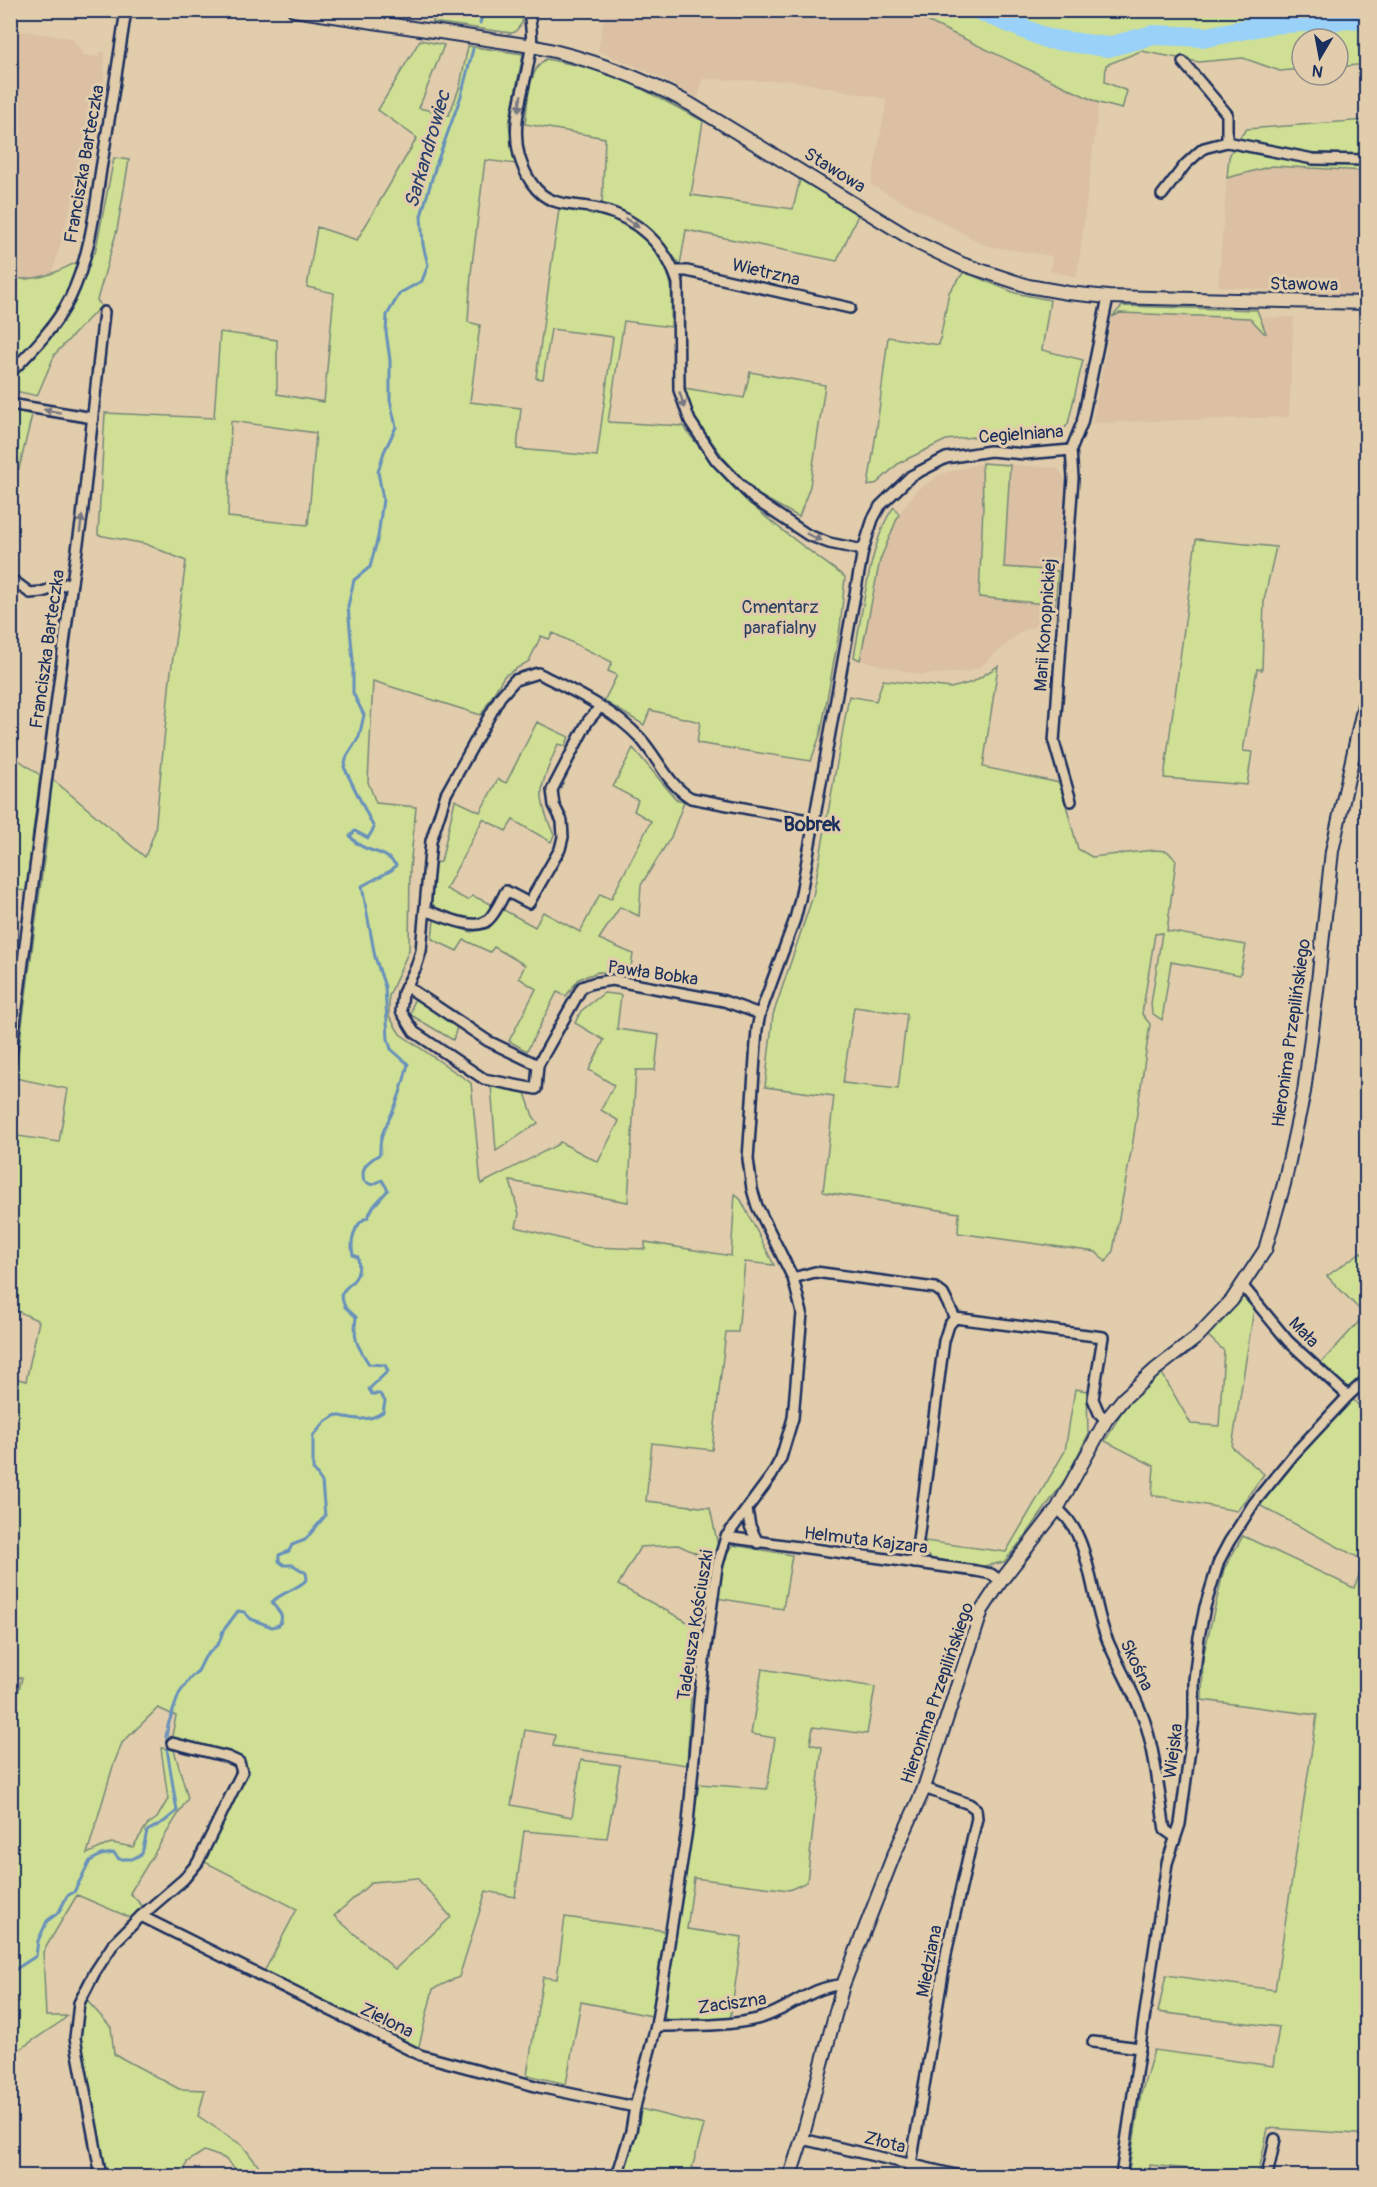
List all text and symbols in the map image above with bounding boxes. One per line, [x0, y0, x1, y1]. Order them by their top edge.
north arrow [1290, 27, 1350, 87]
text: N [1310, 60, 1325, 82]
street label: Franciszka Barteczka [59, 83, 110, 245]
water label: Sarkandrowiec [399, 87, 456, 211]
one-way arrow [515, 94, 524, 113]
street label: Stawowa [800, 143, 870, 198]
one-way arrow [624, 217, 641, 228]
street label: Wietrzna [730, 254, 802, 291]
street label: Stawowa [1270, 272, 1338, 297]
one-way arrow [678, 391, 687, 409]
one-way arrow [42, 407, 61, 416]
street label: Cegielniana [978, 420, 1064, 449]
one-way arrow [76, 515, 85, 534]
one-way arrow [805, 532, 823, 542]
street label: Marii Konopnickiej [1029, 558, 1062, 692]
street label: Franciszka Barteczka [25, 568, 70, 730]
park label: Cmentarz parafialny [741, 596, 819, 640]
district label: Bobrek [784, 812, 841, 837]
street label: Hieronima Przepilińskiego [1267, 937, 1316, 1129]
street label: Pawła Bobka [606, 956, 700, 991]
street label: Mała [1284, 1312, 1324, 1353]
street label: Helmuta Kajzara [803, 1522, 929, 1559]
street label: Tadeusza Kościuszki [672, 1548, 719, 1702]
street label: Hieronima Przepilińskiego [896, 1599, 979, 1787]
street label: Skośna [1115, 1636, 1158, 1695]
street label: Wiejska [1159, 1722, 1188, 1780]
street label: Miedziana [911, 1923, 948, 1999]
street label: Zaciszna [696, 1987, 768, 2020]
street label: Zielona [356, 1998, 417, 2043]
street label: Złota [862, 2126, 908, 2159]

